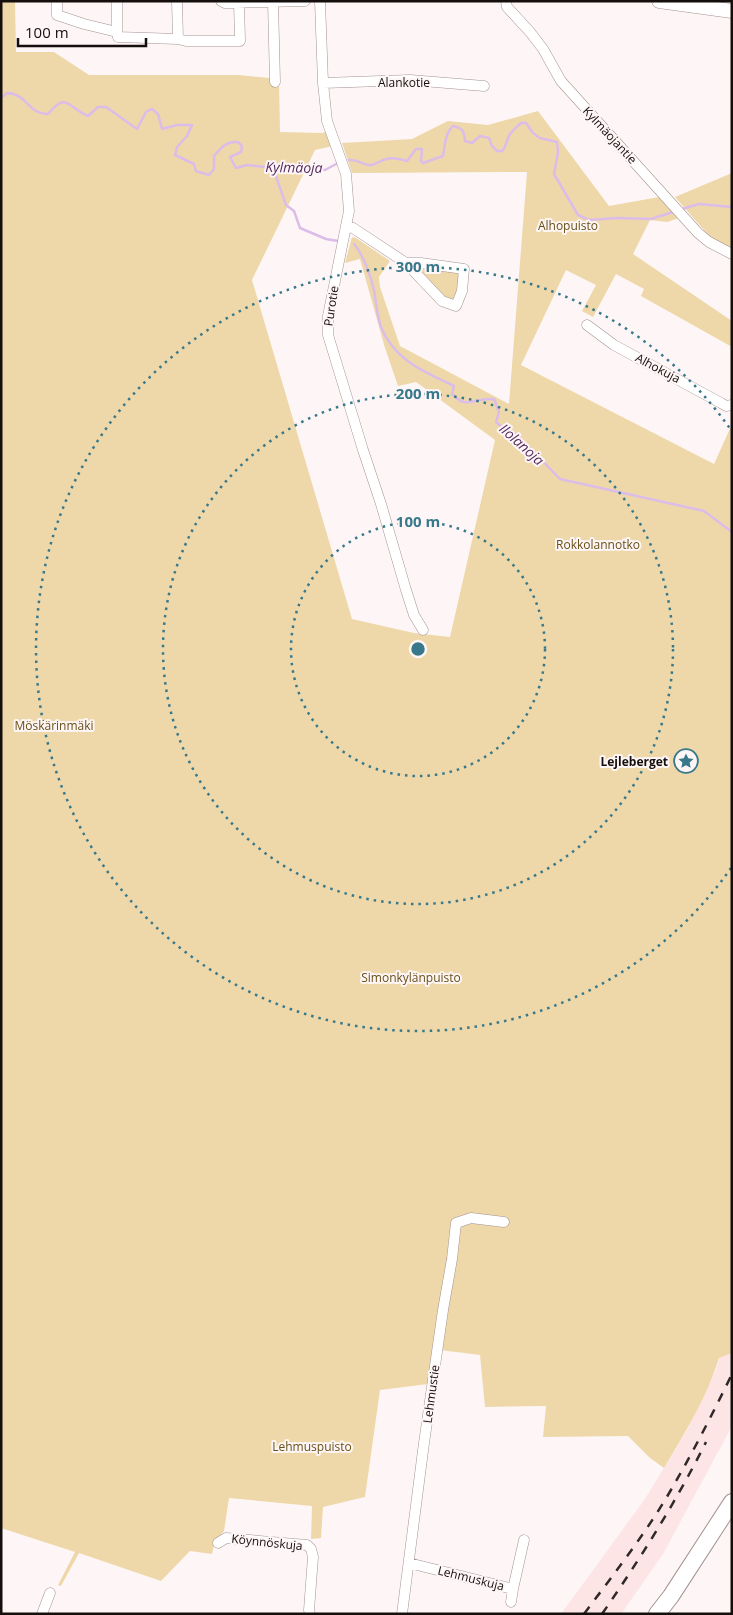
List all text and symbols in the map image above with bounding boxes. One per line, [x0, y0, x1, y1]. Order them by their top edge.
scale bar [18, 15, 145, 47]
text: 100 m [25, 22, 69, 42]
street label: Alankotie [378, 74, 430, 91]
street label: Kylmäojantie [579, 103, 641, 167]
water label: Kylmäoja [265, 157, 323, 177]
park label: Alhopuisto [538, 217, 598, 234]
text: 300 m [396, 256, 440, 276]
street label: Purotie [319, 284, 343, 327]
street label: Alhokuja [633, 349, 683, 387]
text: 200 m [396, 383, 440, 403]
water label: Ilolanoja [496, 419, 549, 469]
text: 100 m [396, 511, 440, 531]
park label: Rokkolannotko [556, 536, 640, 553]
centre of rings [409, 640, 427, 658]
park label: Möskärinmäki [14, 717, 94, 734]
place icon: Lejleberget [673, 748, 699, 774]
place label: Lejleberget [601, 753, 668, 770]
park label: Simonkylänpuisto [361, 969, 461, 986]
street label: Lehmustie [419, 1364, 444, 1424]
park label: Lehmuspuisto [272, 1438, 352, 1455]
street label: Köynnöskuja [231, 1530, 303, 1554]
street label: Lehmuskuja [436, 1562, 506, 1594]

